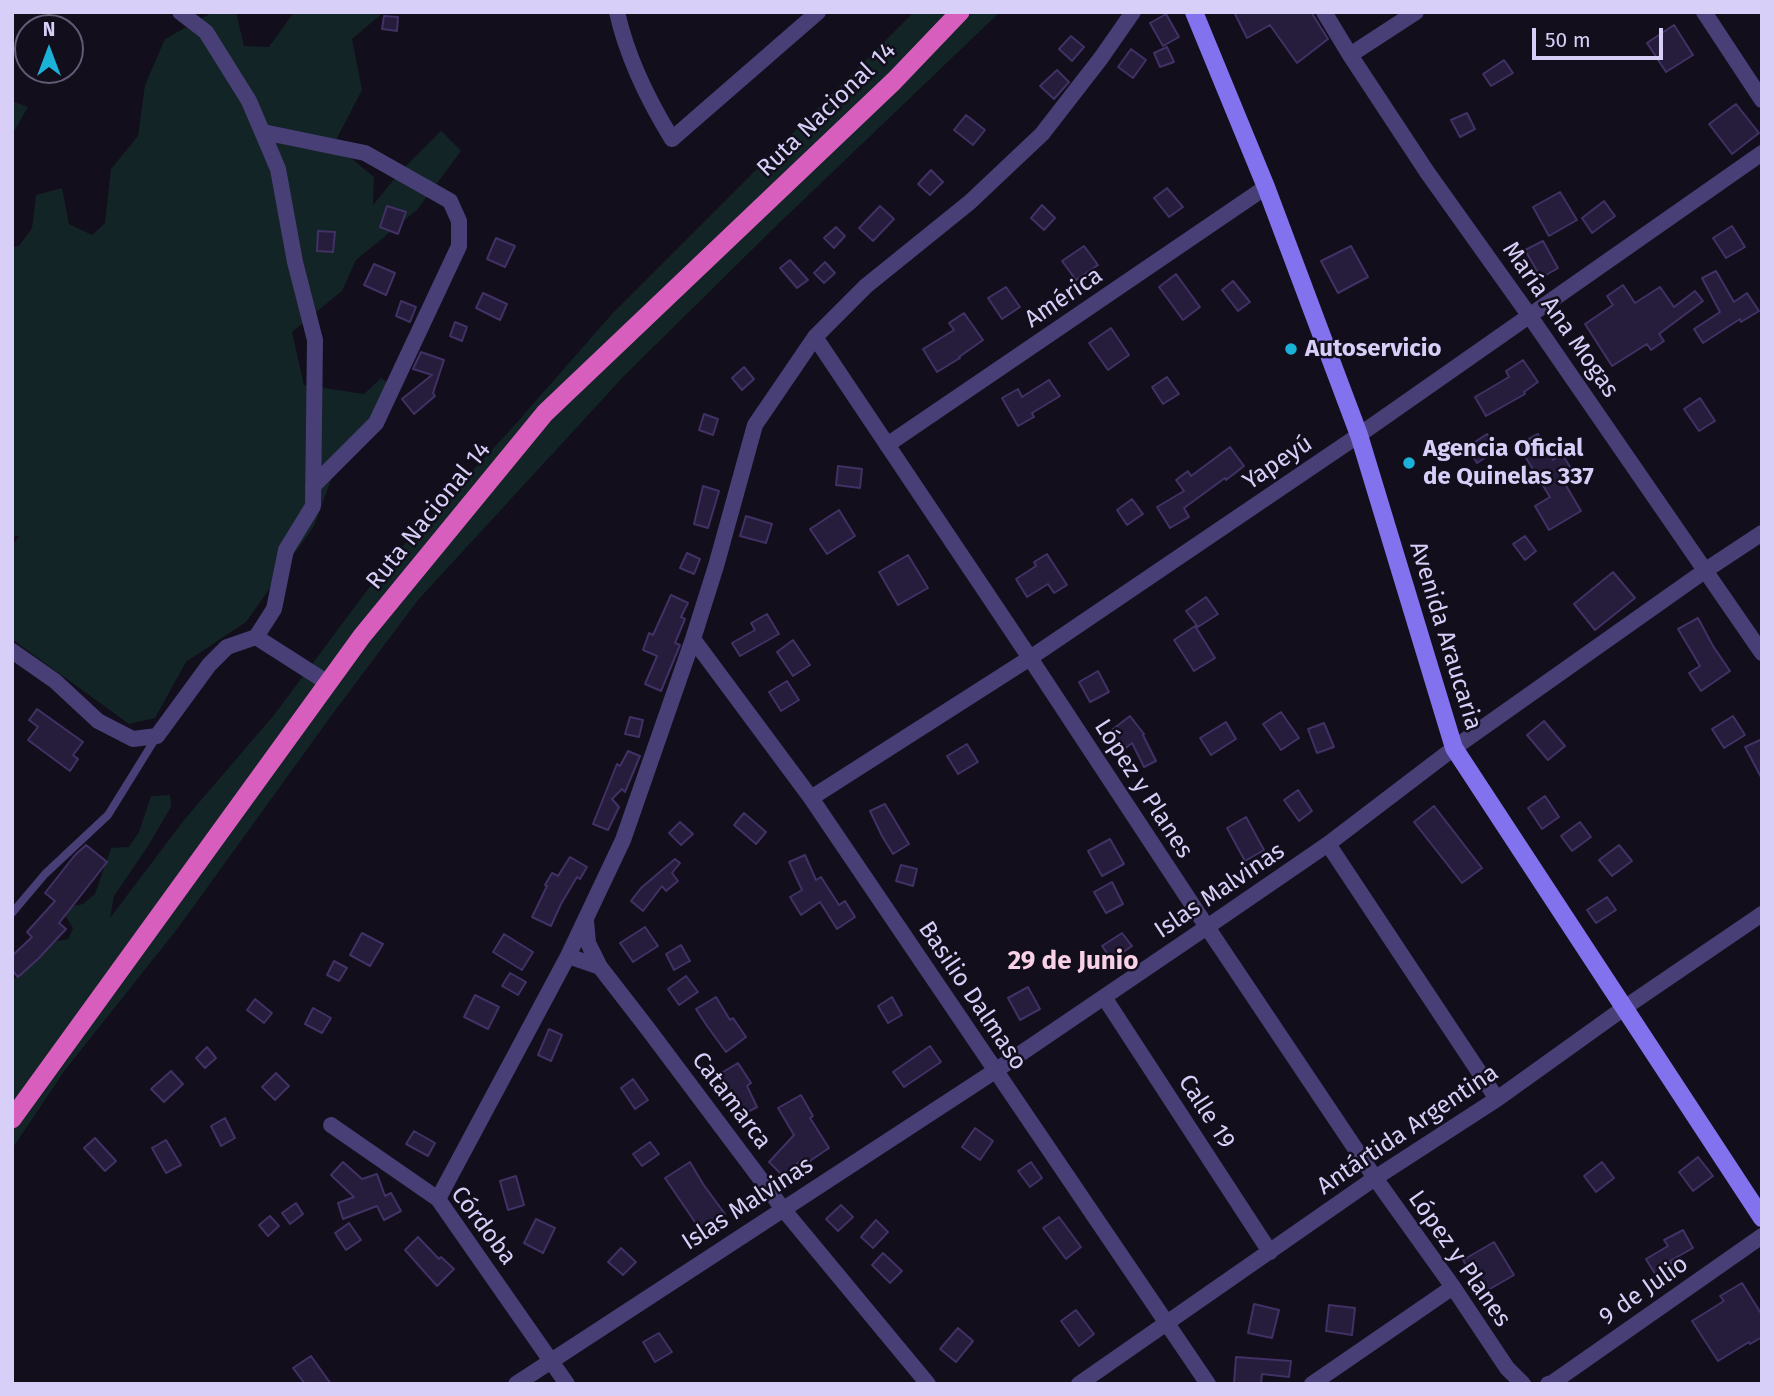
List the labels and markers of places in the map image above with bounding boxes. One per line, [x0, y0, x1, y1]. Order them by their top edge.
place label: Autoservicio [1305, 335, 1442, 363]
marker: Autoservicio [1283, 341, 1299, 357]
place label: Agencia Oficial de Quinelas 337 [1423, 435, 1594, 491]
marker: Agencia Oficial de Quinelas 337 [1401, 455, 1417, 471]

